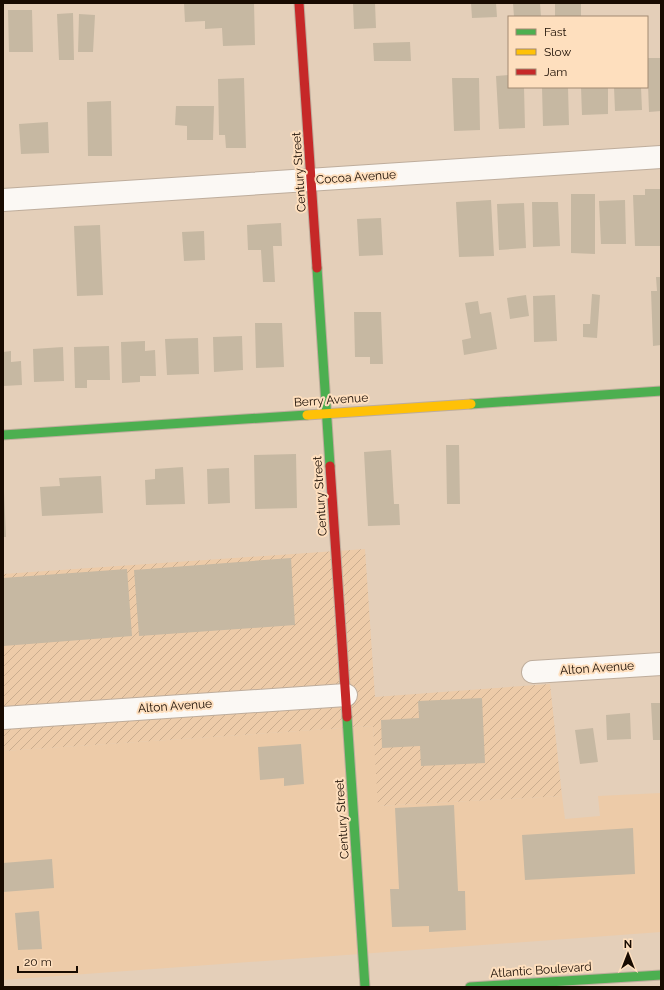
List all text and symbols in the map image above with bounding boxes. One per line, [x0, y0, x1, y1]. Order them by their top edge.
legend [508, 16, 648, 88]
text: Fast [544, 25, 567, 39]
text: Slow [544, 45, 571, 59]
text: Jam [544, 65, 567, 79]
street label: Century Street [289, 132, 309, 212]
street label: Cocoa Avenue [315, 167, 397, 187]
street label: Berry Avenue [293, 390, 369, 410]
street label: Century Street [310, 456, 330, 536]
street label: Alton Avenue [559, 658, 635, 678]
street label: Alton Avenue [137, 696, 213, 716]
street label: Century Street [332, 779, 352, 859]
north arrow [608, 934, 648, 974]
text: N [624, 938, 632, 951]
scale bar [18, 948, 77, 974]
text: 20 m [24, 955, 52, 969]
street label: Atlantic Boulevard [490, 959, 592, 981]

